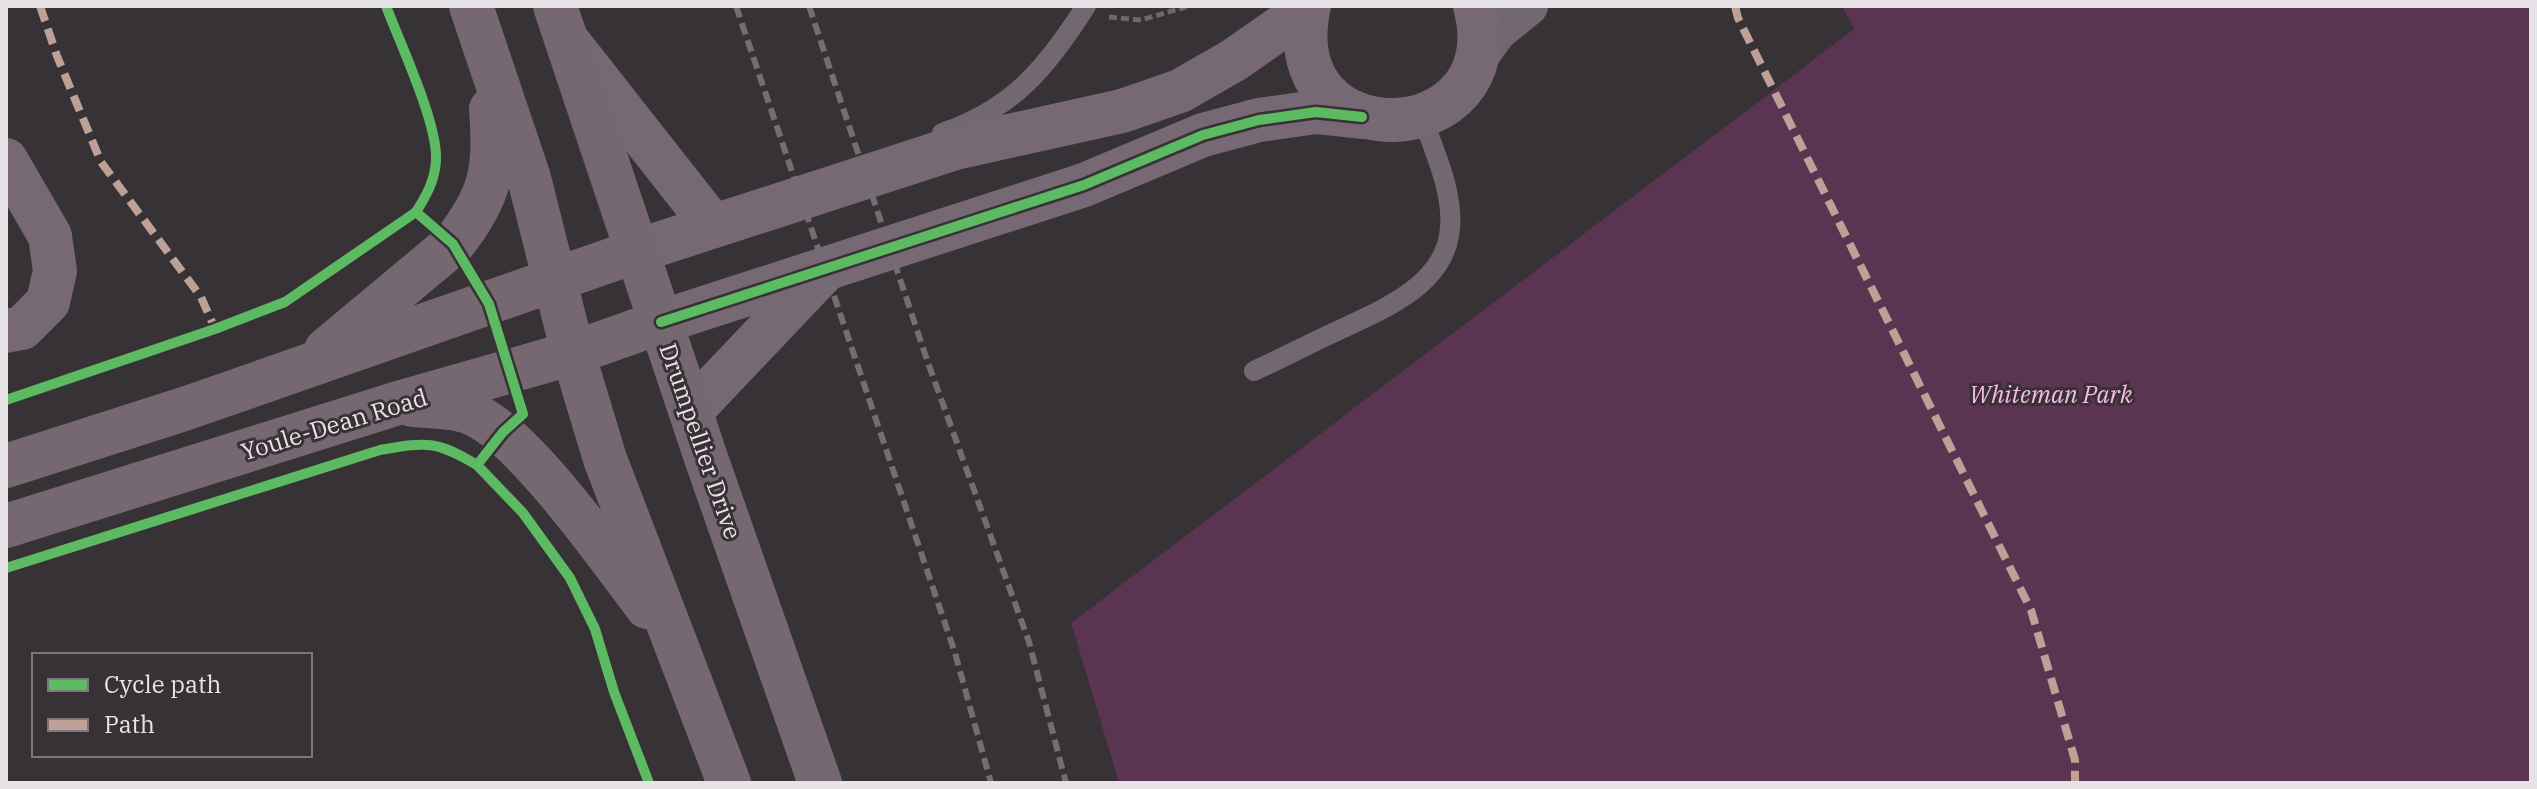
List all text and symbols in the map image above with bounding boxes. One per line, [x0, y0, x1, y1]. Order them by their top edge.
street label: Drumpellier Drive [652, 339, 750, 543]
park label: Whiteman Park [1969, 378, 2133, 410]
street label: Youle-Dean Road [237, 380, 431, 468]
legend [32, 653, 312, 757]
text: Cycle path [104, 668, 221, 700]
text: Path [104, 708, 155, 740]

